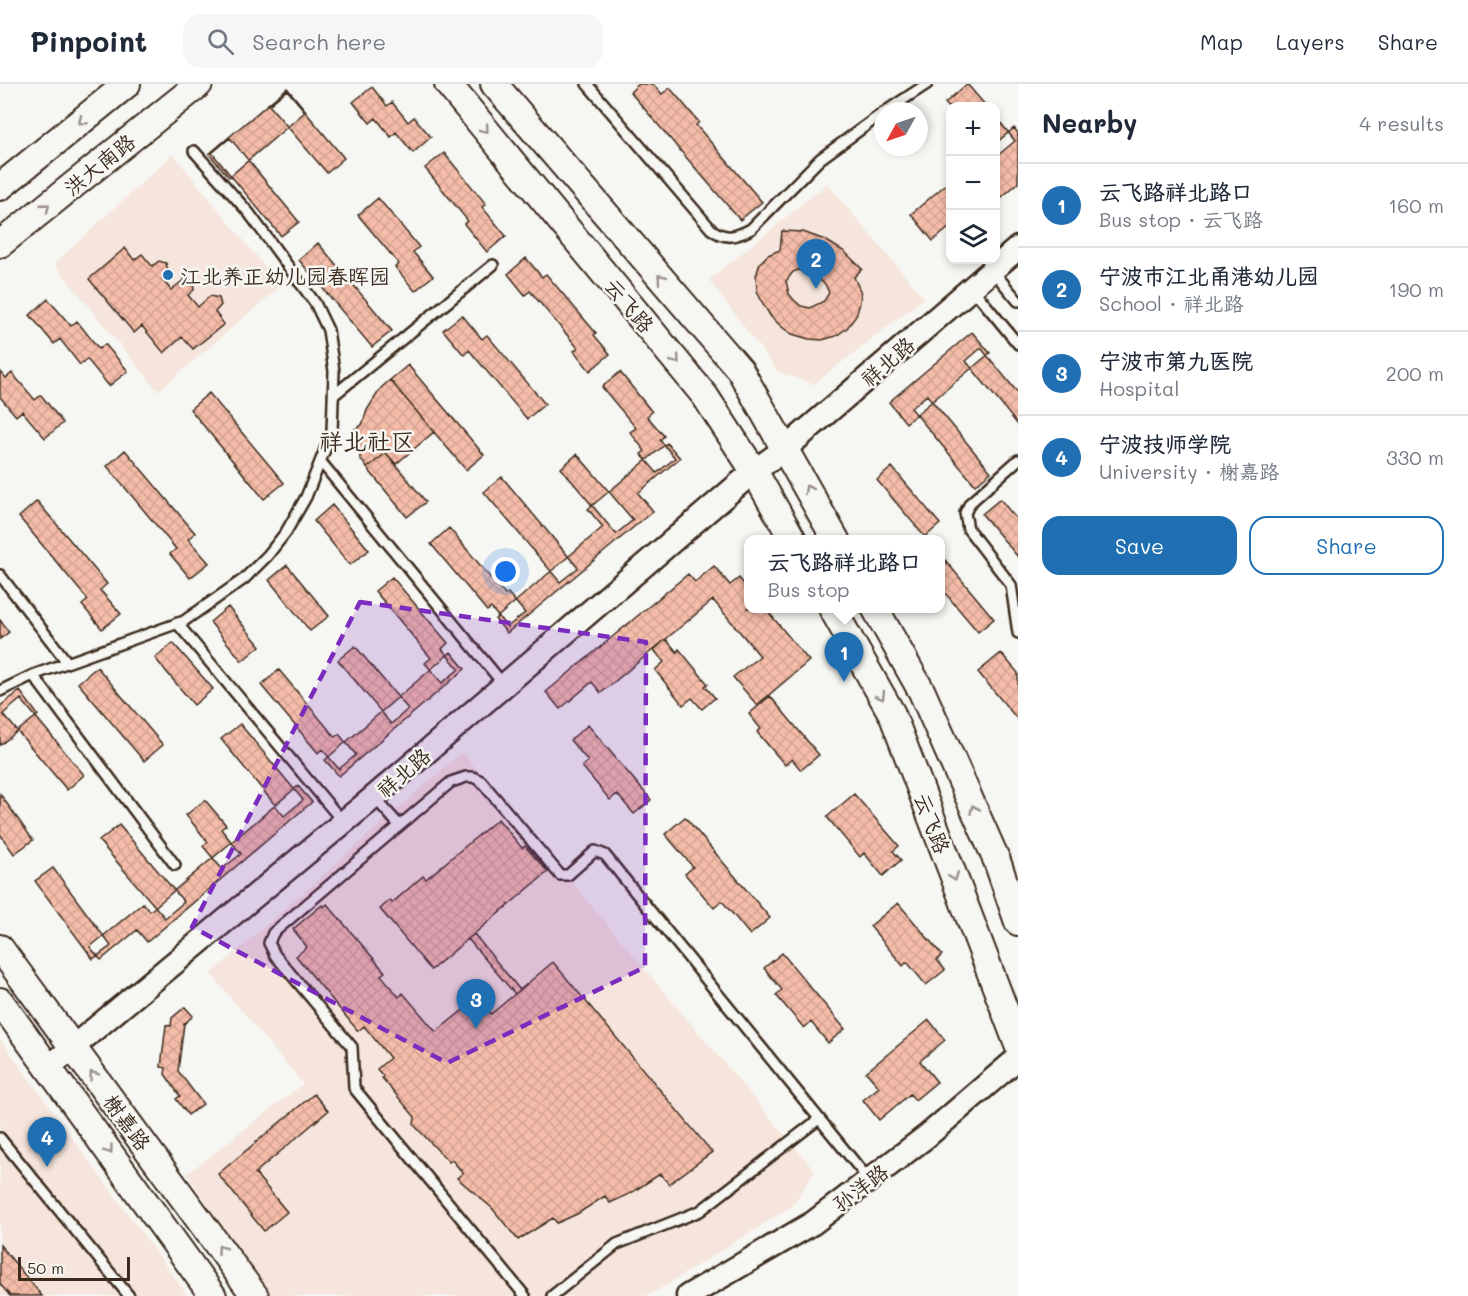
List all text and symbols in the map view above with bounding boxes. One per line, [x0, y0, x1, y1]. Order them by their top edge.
search box [183, 14, 603, 68]
text: Pinpoint [30, 23, 147, 59]
icon: search [204, 25, 237, 58]
text: Search here [252, 27, 386, 56]
text: Map [1200, 28, 1243, 55]
text: Layers [1276, 28, 1345, 55]
text: Share [1378, 28, 1438, 55]
north arrow [874, 102, 928, 156]
map controls [946, 102, 1000, 264]
button: + [946, 102, 1000, 156]
text: Nearby [1042, 106, 1137, 140]
text: 4 results [1359, 110, 1444, 136]
one-way arrow [78, 114, 89, 125]
one-way arrow [478, 122, 489, 133]
street label: 洪大南路 [58, 127, 140, 201]
button: − [946, 156, 1000, 210]
text: 云飞路祥北路口 [1099, 177, 1253, 206]
text: 1 [1057, 192, 1066, 218]
text: 160 m [1388, 192, 1444, 218]
one-way arrow [39, 203, 50, 214]
text: Bus stop · 云飞路 [1099, 206, 1263, 232]
button: layers [946, 210, 1000, 264]
pin: 2 [796, 240, 836, 289]
text: 宁波市江北甬港幼儿园 [1099, 261, 1319, 290]
place label: 江北养正幼儿园春晖园 [180, 262, 390, 289]
marker: 江北养正幼儿园春晖园 [161, 268, 175, 282]
street label: 云飞路 [599, 272, 661, 338]
one-way arrow [657, 274, 668, 285]
text: 2 [1056, 276, 1067, 302]
text: 190 m [1389, 276, 1444, 302]
text: School · 祥北路 [1099, 290, 1244, 316]
street label: 祥北路 [854, 330, 920, 392]
text: 宁波市第九医院 [1099, 346, 1253, 375]
one-way arrow [669, 354, 680, 365]
text: 3 [1056, 360, 1068, 386]
text: 200 m [1386, 360, 1444, 386]
text: Hospital [1099, 375, 1180, 401]
district label: 祥北社区 [319, 425, 415, 456]
text: 宁波技师学院 [1099, 429, 1231, 458]
text: 4 [1055, 444, 1068, 470]
text: 330 m [1386, 444, 1444, 470]
text: University · 榭嘉路 [1099, 458, 1279, 484]
one-way arrow [803, 484, 815, 495]
button: Save [1042, 516, 1237, 575]
button: Share [1249, 516, 1444, 575]
popup [744, 535, 945, 613]
text: 云飞路祥北路口 [767, 547, 922, 576]
your location [491, 557, 520, 586]
text: Bus stop [767, 576, 850, 602]
pin: 1 [824, 632, 864, 682]
one-way arrow [874, 690, 886, 700]
street label: 祥北路 [370, 741, 436, 803]
street label: 云飞路 [909, 789, 957, 857]
one-way arrow [969, 804, 981, 815]
one-way arrow [947, 871, 959, 882]
pin: 3 [456, 980, 496, 1029]
one-way arrow [89, 1070, 100, 1081]
street label: 榭嘉路 [99, 1089, 157, 1155]
pin: 4 [28, 1118, 66, 1167]
one-way arrow [101, 1144, 112, 1155]
street label: 孙洋路 [827, 1157, 893, 1217]
one-way arrow [217, 1244, 228, 1255]
scale bar [18, 1254, 130, 1282]
text: 50 m [27, 1257, 64, 1278]

